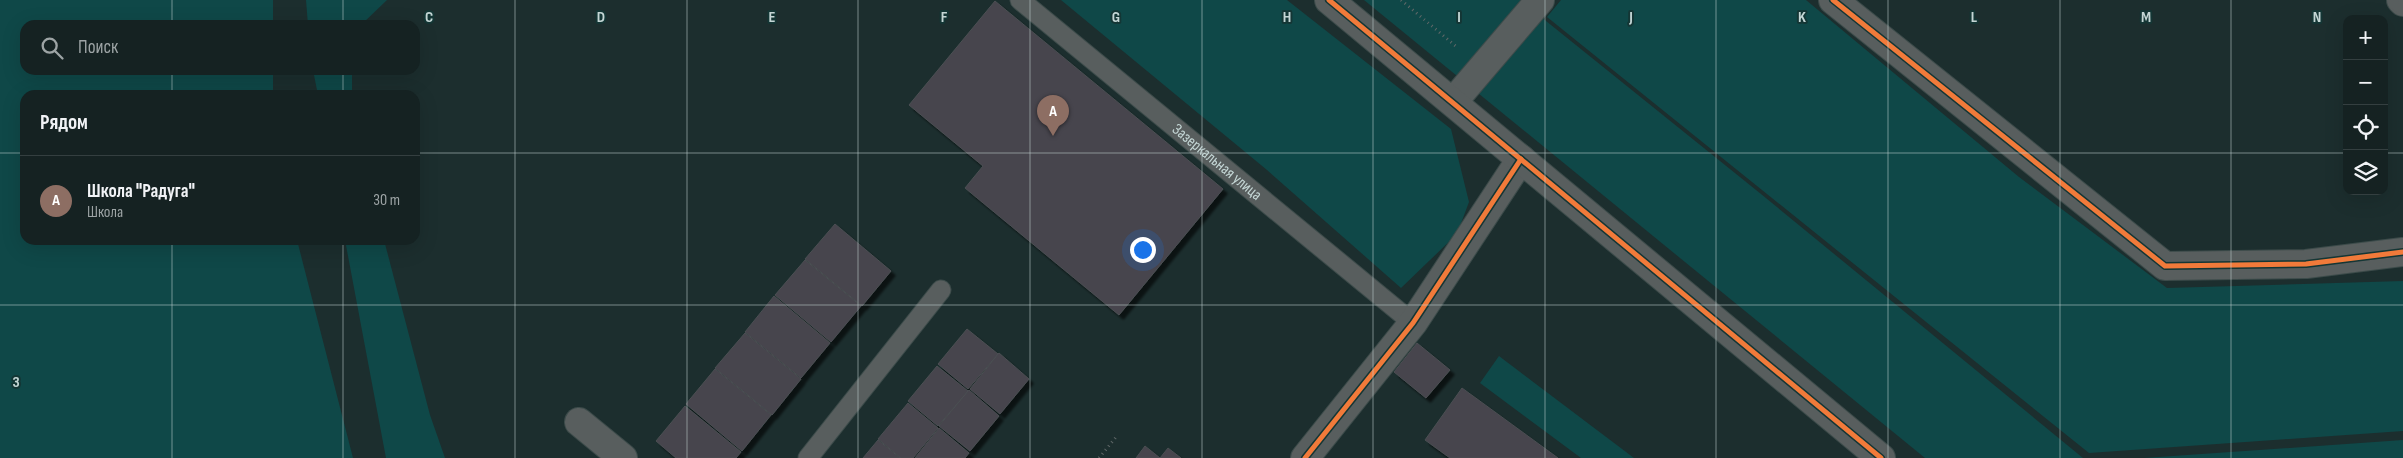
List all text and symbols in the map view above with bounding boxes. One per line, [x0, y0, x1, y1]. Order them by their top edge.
text: C [425, 8, 433, 27]
text: D [597, 8, 605, 27]
text: E [769, 8, 776, 27]
text: F [941, 8, 948, 27]
text: G [1112, 8, 1120, 27]
text: H [1283, 8, 1291, 27]
text: I [1457, 8, 1461, 27]
text: J [1628, 8, 1633, 27]
text: K [1798, 8, 1806, 27]
text: L [1971, 8, 1978, 27]
text: M [2141, 8, 2151, 27]
text: N [2313, 8, 2321, 27]
map controls [2343, 15, 2388, 195]
button: + [2343, 15, 2388, 60]
search box [20, 20, 420, 75]
icon: search [38, 34, 66, 62]
text: Поиск [78, 36, 118, 59]
button: − [2343, 60, 2388, 105]
pin: A [1037, 95, 1069, 136]
button: locate [2343, 105, 2388, 150]
text: Рядом [40, 110, 88, 135]
street label: Зазеркальная улица [1168, 120, 1266, 204]
button: layers [2343, 150, 2388, 195]
text: Школа "Радуга" [87, 180, 195, 203]
text: A [52, 191, 60, 210]
text: 30 m [373, 191, 400, 210]
text: Школа [87, 203, 123, 222]
your location [1130, 237, 1156, 263]
text: 3 [12, 373, 20, 392]

